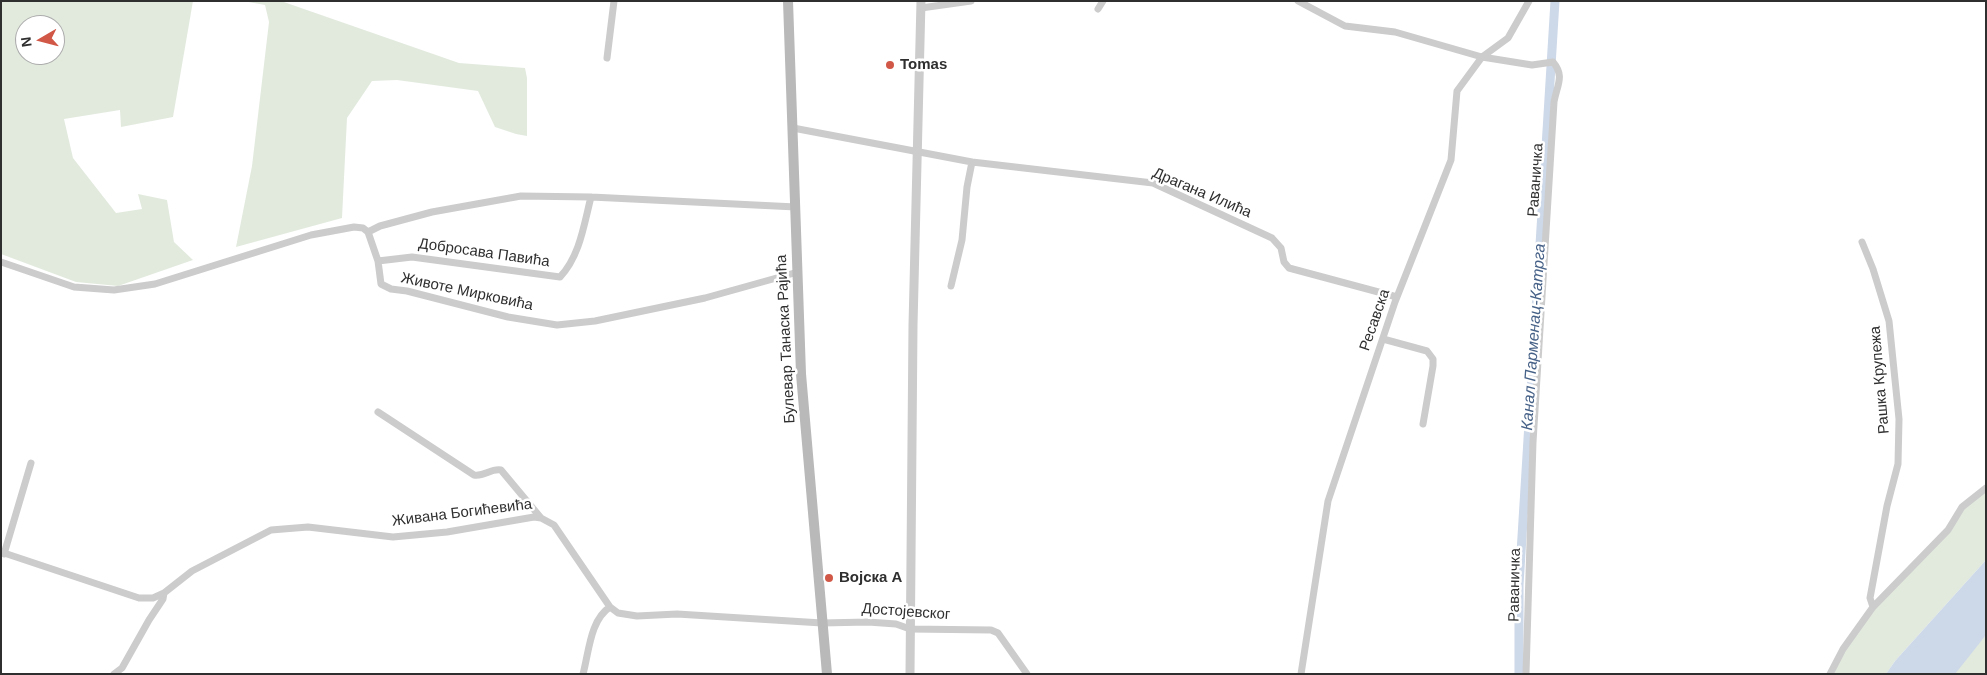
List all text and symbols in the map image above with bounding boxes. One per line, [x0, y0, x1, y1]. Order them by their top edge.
north arrow [15, 15, 65, 65]
text: N [18, 36, 35, 48]
place label: Tomas [900, 56, 947, 74]
marker: Tomas [884, 59, 896, 71]
street label: Раваничка [1524, 143, 1548, 217]
street label: Драгана Илића [1150, 164, 1254, 222]
street label: Добросава Павића [417, 235, 551, 271]
water label: Канал Парменац-Катрга [1518, 243, 1550, 431]
street label: Булевар Танаска Рајића [773, 254, 799, 424]
street label: Животе Мирковића [399, 269, 535, 315]
street label: Ресавска [1356, 287, 1394, 353]
street label: Рашка Крупежа [1866, 325, 1894, 435]
street label: Живана Богићевића [391, 495, 533, 531]
street label: Раваничка [1505, 548, 1525, 622]
place label: Војска А [839, 569, 902, 587]
marker: Војска А [823, 572, 835, 584]
street label: Достојевског [861, 600, 951, 624]

